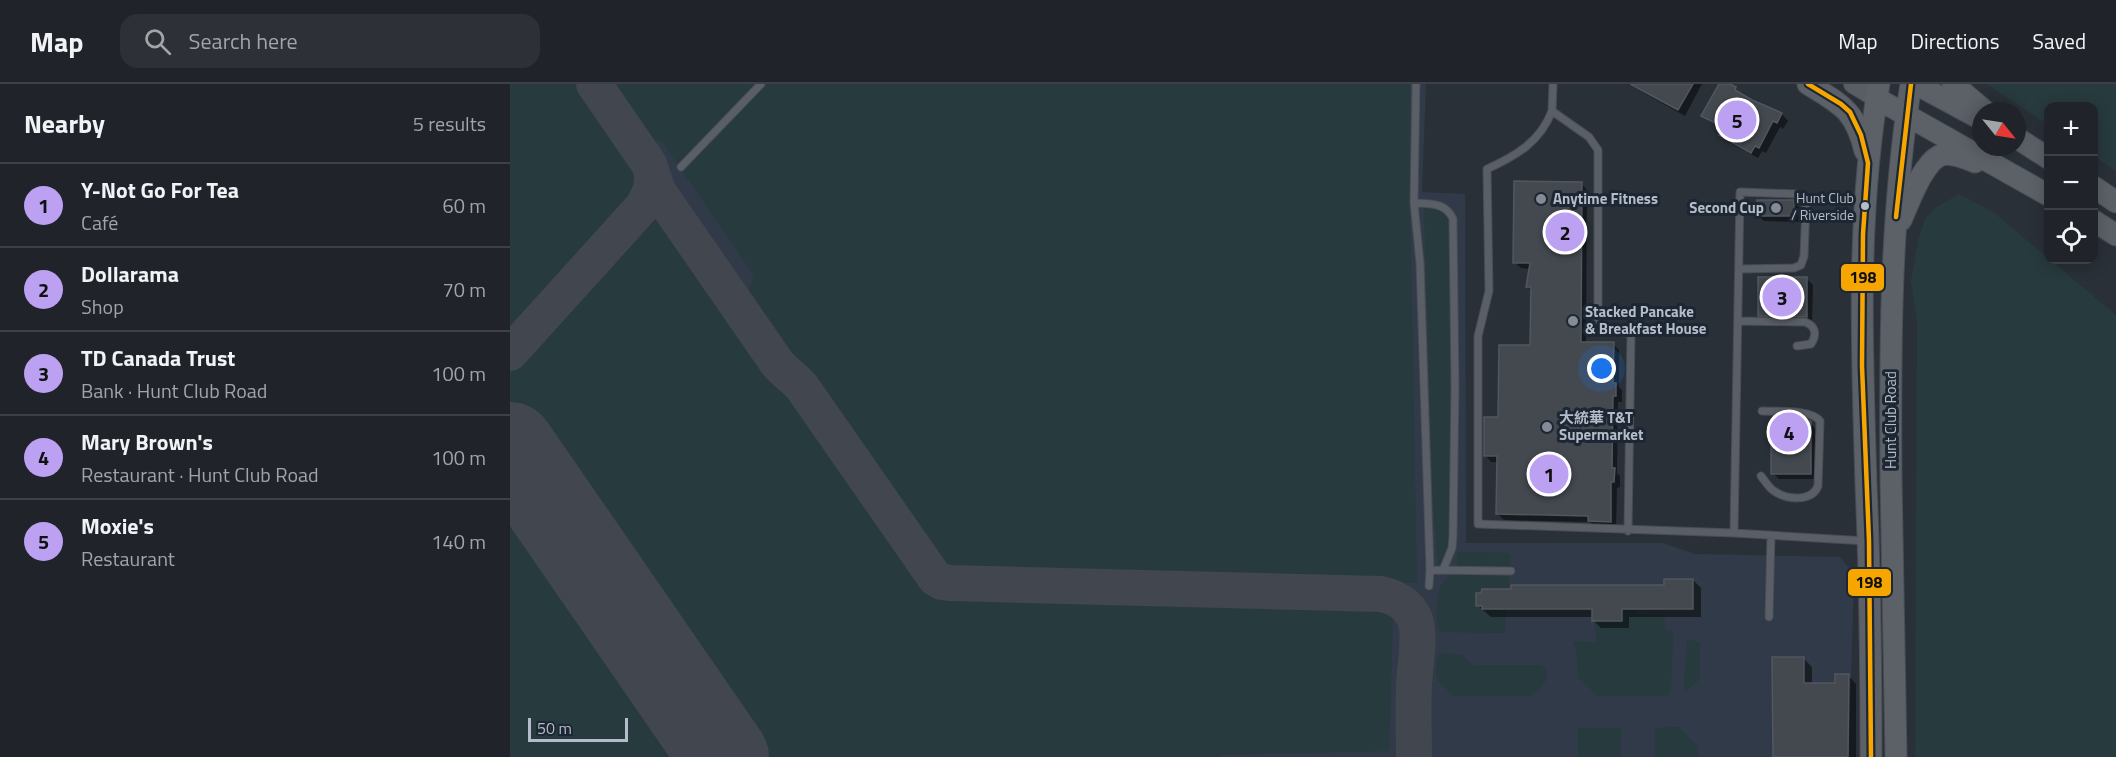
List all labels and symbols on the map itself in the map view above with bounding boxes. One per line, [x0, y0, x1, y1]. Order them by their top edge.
pin: 5 [1718, 98, 1756, 142]
north arrow [1972, 102, 2026, 156]
place label: Anytime Fitness [1553, 187, 1658, 210]
place label: Hunt Club / Riverside [1791, 187, 1854, 225]
marker: Anytime Fitness [1534, 192, 1548, 206]
place label: Second Cup [1689, 196, 1764, 219]
marker: Hunt Club / Riverside [1859, 200, 1871, 212]
marker: Second Cup [1769, 201, 1783, 215]
pin: 2 [1546, 210, 1584, 254]
line badge: 198 [1840, 263, 1885, 292]
text: 198 [1850, 265, 1876, 289]
pin: 3 [1762, 274, 1802, 320]
place label: Stacked Pancake & Breakfast House [1585, 300, 1707, 340]
marker: Stacked Pancake & Breakfast House [1566, 314, 1580, 328]
your location [1587, 354, 1616, 383]
street label: Hunt Club Road [1879, 371, 1902, 469]
place label: 大統華 T&T Supermarket [1559, 406, 1644, 446]
pin: 4 [1770, 410, 1808, 454]
marker: 大統華 T&T Supermarket [1540, 420, 1554, 434]
pin: 1 [1530, 452, 1568, 496]
line badge: 198 [1847, 568, 1892, 597]
text: 198 [1856, 570, 1882, 594]
scale bar [528, 715, 628, 742]

